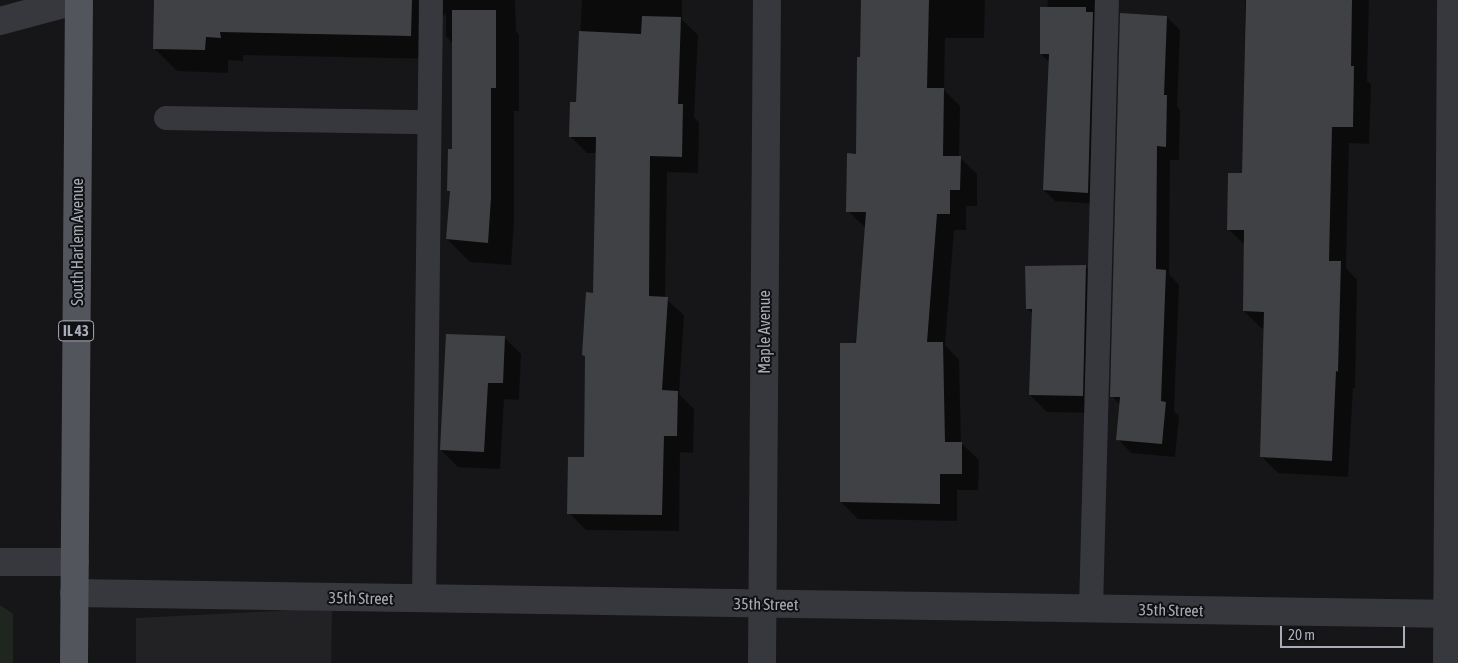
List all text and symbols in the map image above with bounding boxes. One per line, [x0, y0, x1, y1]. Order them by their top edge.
street label: South Harlem Avenue [67, 178, 87, 306]
street label: Maple Avenue [754, 290, 774, 374]
road number: IL 43 [57, 318, 95, 344]
street label: 35th Street [328, 588, 394, 608]
street label: 35th Street [733, 594, 799, 614]
street label: 35th Street [1138, 600, 1204, 620]
scale bar [1283, 616, 1408, 648]
text: 20 m [1288, 626, 1315, 643]

